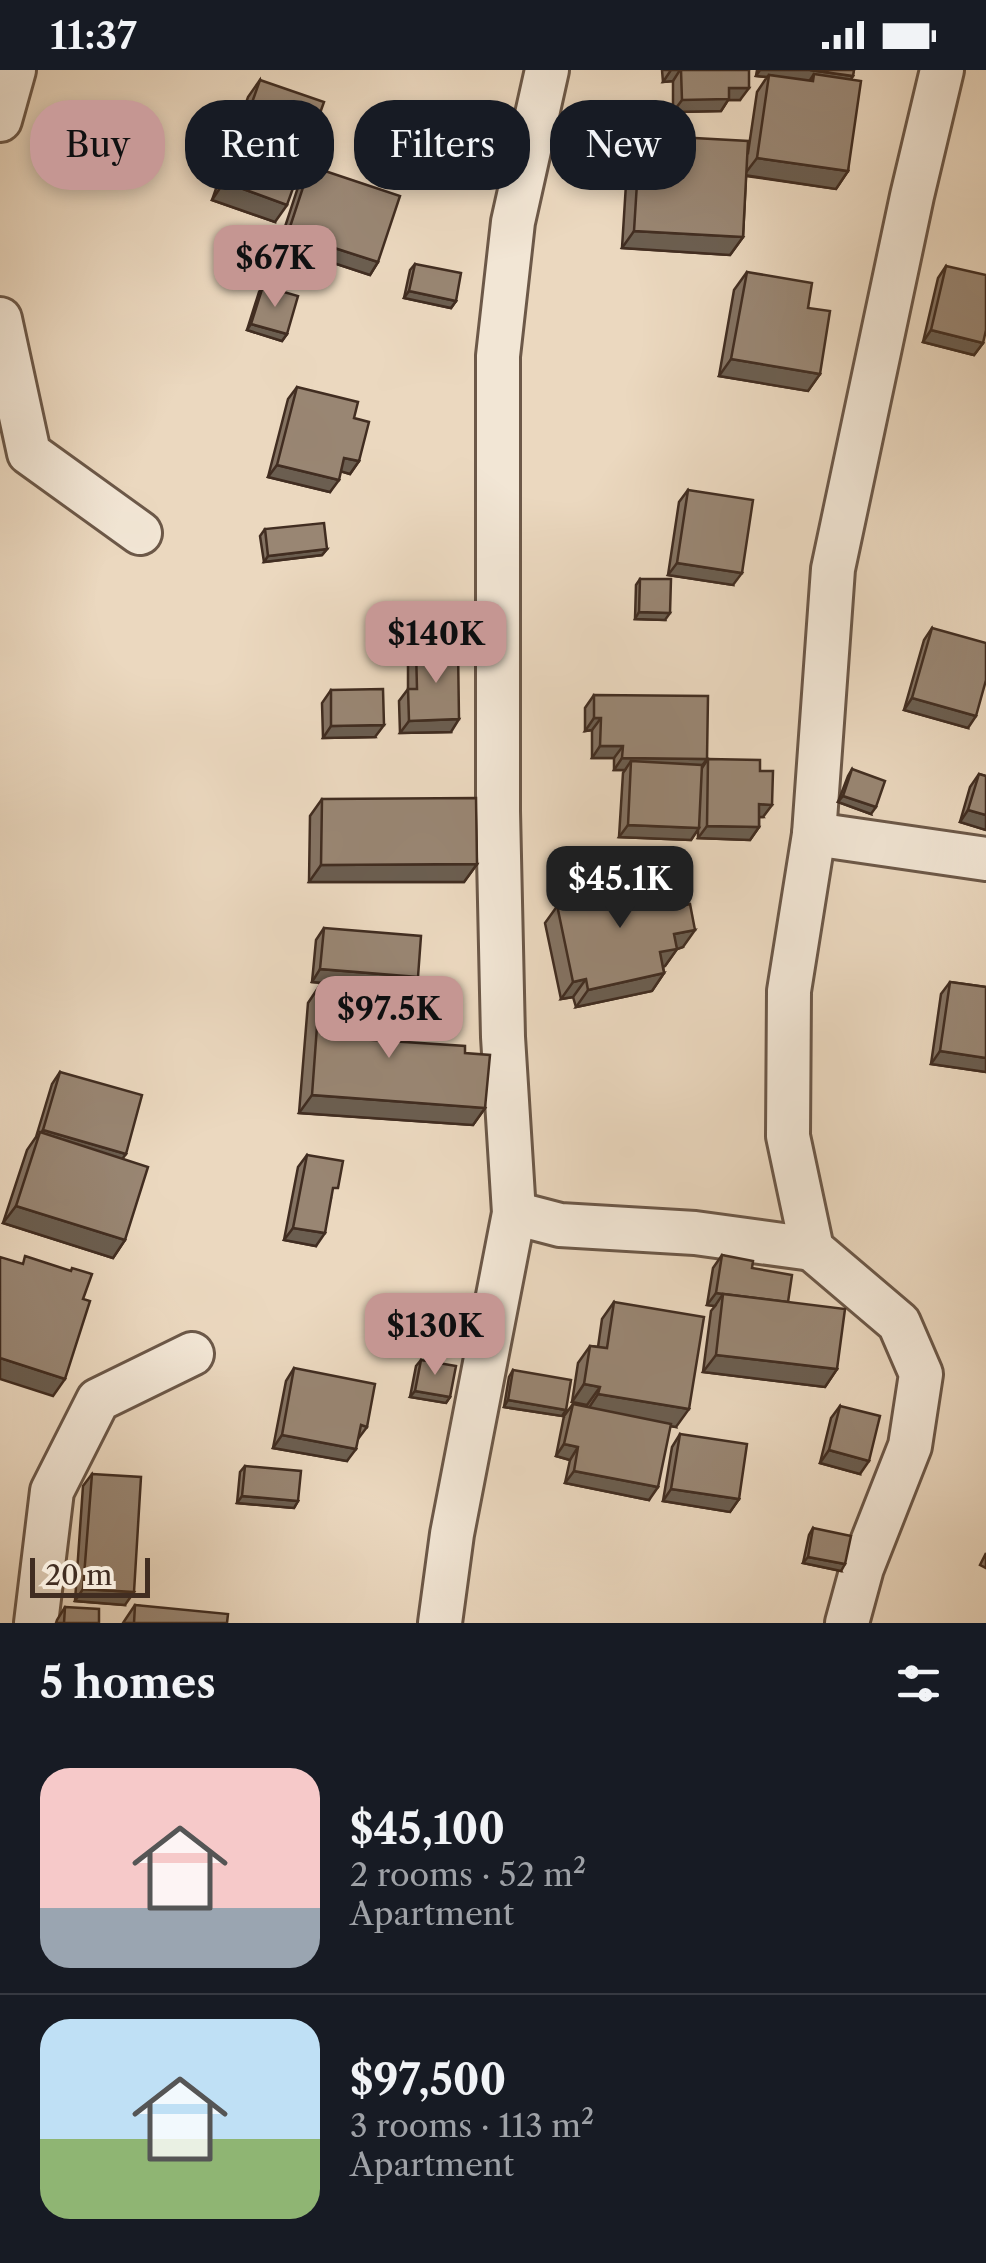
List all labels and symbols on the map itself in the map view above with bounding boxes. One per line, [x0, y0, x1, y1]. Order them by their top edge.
pin: $67K [216, 225, 334, 310]
pin: $140K [366, 601, 506, 686]
pin: $45.1K [539, 846, 701, 931]
pin: $97.5K [308, 976, 470, 1061]
pin: $130K [365, 1293, 505, 1378]
scale bar [30, 1553, 150, 1598]

